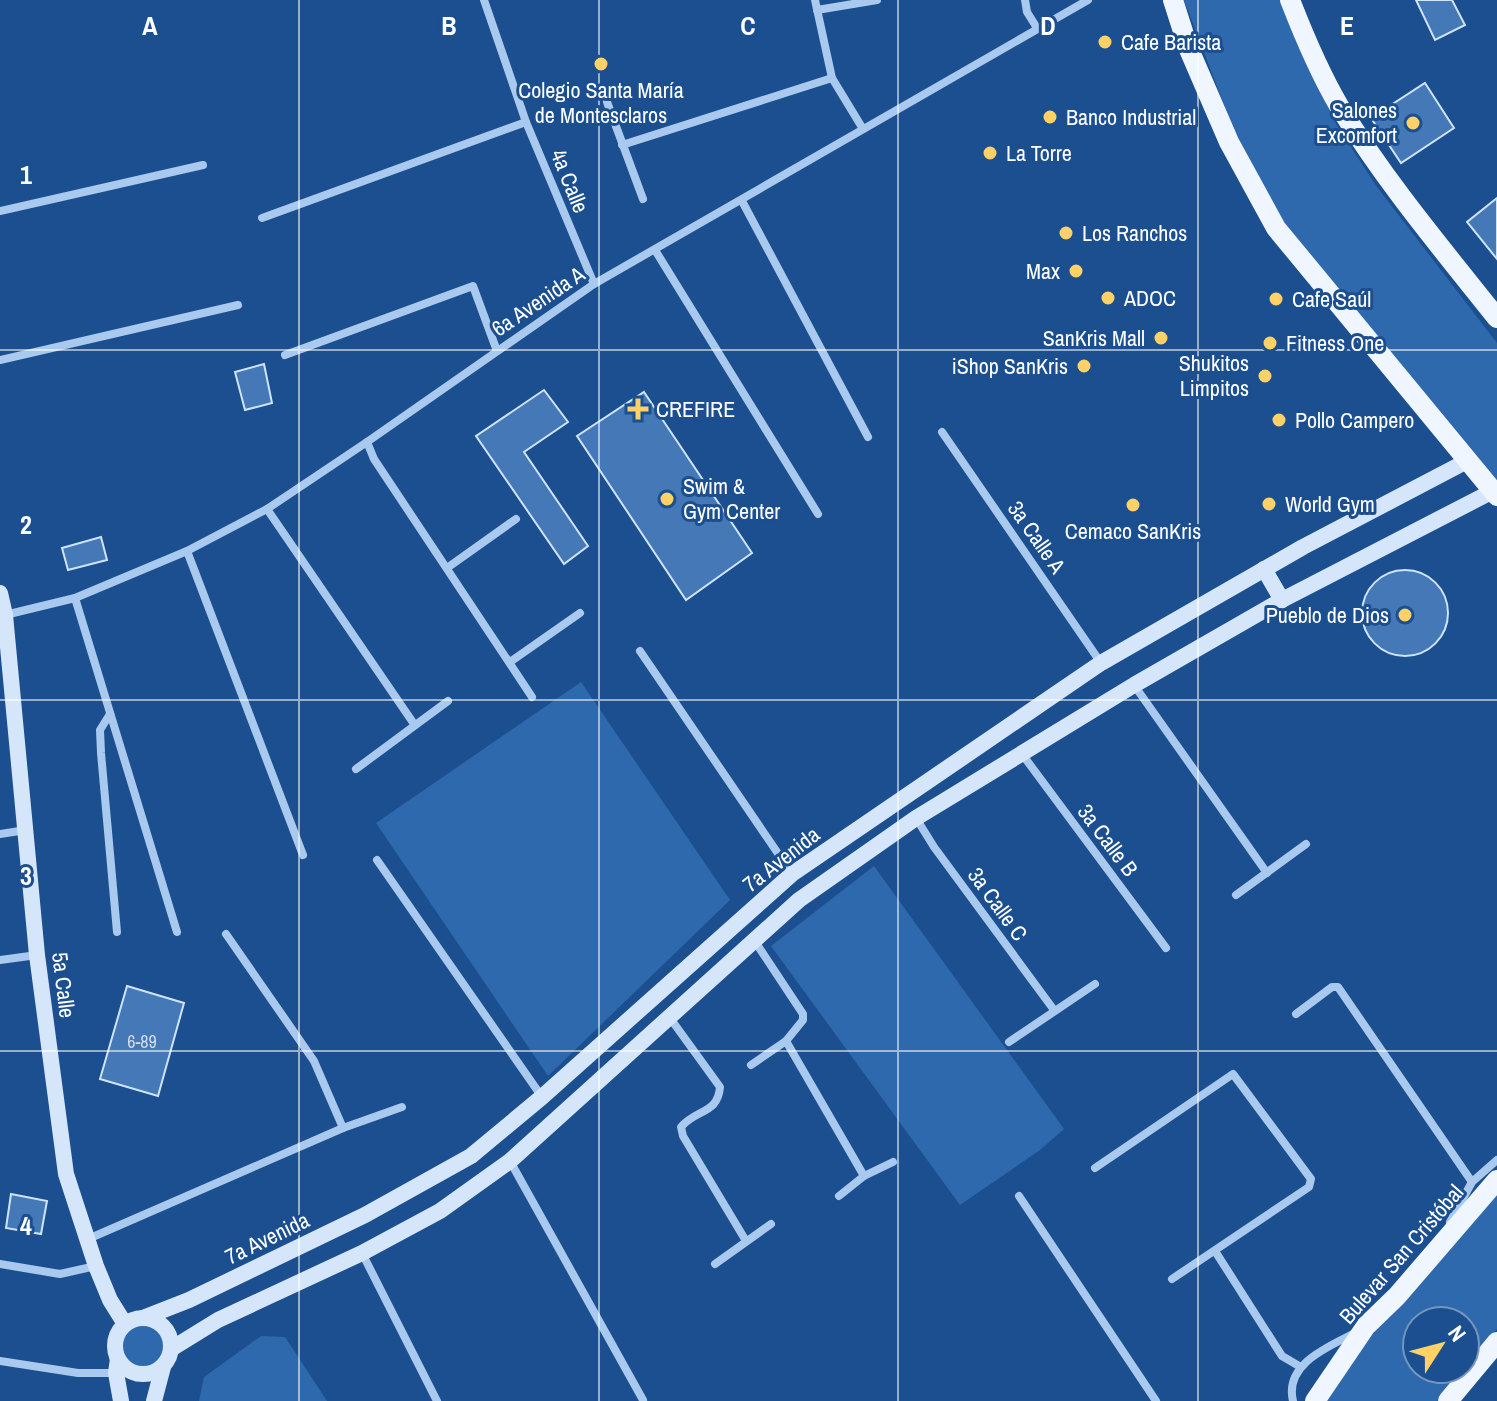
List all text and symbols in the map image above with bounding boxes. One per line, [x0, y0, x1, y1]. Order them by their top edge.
text: A [142, 8, 158, 43]
text: B [441, 8, 457, 43]
text: C [740, 8, 756, 43]
text: D [1040, 8, 1056, 43]
text: E [1340, 8, 1354, 43]
place label: Cafe Barista [1121, 27, 1221, 57]
marker: Cafe Barista [1096, 33, 1114, 51]
marker: Colegio Santa María de Montesclaros [592, 55, 610, 73]
place label: Colegio Santa María de Montesclaros [518, 75, 684, 130]
place label: Salones Excomfort [1316, 95, 1397, 150]
place label: Banco Industrial [1066, 102, 1196, 132]
marker: Banco Industrial [1041, 108, 1059, 126]
marker: Salones Excomfort [1404, 114, 1422, 132]
place label: La Torre [1006, 138, 1072, 168]
marker: La Torre [981, 144, 999, 162]
street label: 4a Calle [544, 145, 596, 217]
text: 1 [20, 157, 32, 192]
place label: Los Ranchos [1082, 218, 1187, 248]
marker: Los Ranchos [1057, 224, 1075, 242]
place label: Max [1026, 256, 1060, 286]
street label: 6a Avenida A [486, 258, 591, 343]
marker: Max [1067, 262, 1085, 280]
place label: ADOC [1123, 283, 1176, 313]
place label: Cafe Saúl [1292, 284, 1371, 314]
marker: ADOC [1099, 289, 1117, 307]
marker: Cafe Saúl [1267, 290, 1285, 308]
place label: SanKris Mall [1043, 323, 1145, 353]
place label: Fitness One [1286, 328, 1384, 358]
marker: SanKris Mall [1152, 329, 1170, 347]
marker: Fitness One [1261, 334, 1279, 352]
place label: Shukitos Limpitos [1179, 348, 1249, 403]
place label: iShop SanKris [952, 351, 1068, 381]
marker: iShop SanKris [1075, 357, 1093, 375]
marker: Shukitos Limpitos [1256, 367, 1274, 385]
place label: CREFIRE [656, 394, 735, 424]
marker: CREFIRE [627, 398, 649, 420]
place label: Pollo Campero [1295, 405, 1414, 435]
marker: Pollo Campero [1270, 411, 1288, 429]
place label: Swim & Gym Center [683, 471, 780, 526]
place label: World Gym [1285, 489, 1375, 519]
marker: Swim & Gym Center [658, 490, 676, 508]
street label: 3a Calle A [1001, 495, 1073, 580]
marker: World Gym [1260, 495, 1278, 513]
marker: Cemaco SanKris [1124, 496, 1142, 514]
text: 2 [20, 507, 32, 542]
place label: Cemaco SanKris [1065, 516, 1201, 546]
place label: Pueblo de Dios [1266, 600, 1389, 630]
marker: Pueblo de Dios [1396, 606, 1414, 624]
street label: 3a Calle B [1071, 798, 1145, 882]
street label: 7a Avenida [736, 819, 826, 899]
text: 3 [20, 858, 32, 893]
street label: 3a Calle C [961, 861, 1035, 947]
street label: 5a Calle [45, 950, 83, 1020]
house number: 6-89 [127, 1029, 157, 1054]
street label: Bulevar San Cristóbal [1332, 1178, 1470, 1330]
street label: 7a Avenida [220, 1205, 314, 1271]
text: 4 [20, 1208, 32, 1243]
north arrow [1401, 1305, 1481, 1385]
text: N [1441, 1319, 1473, 1347]

